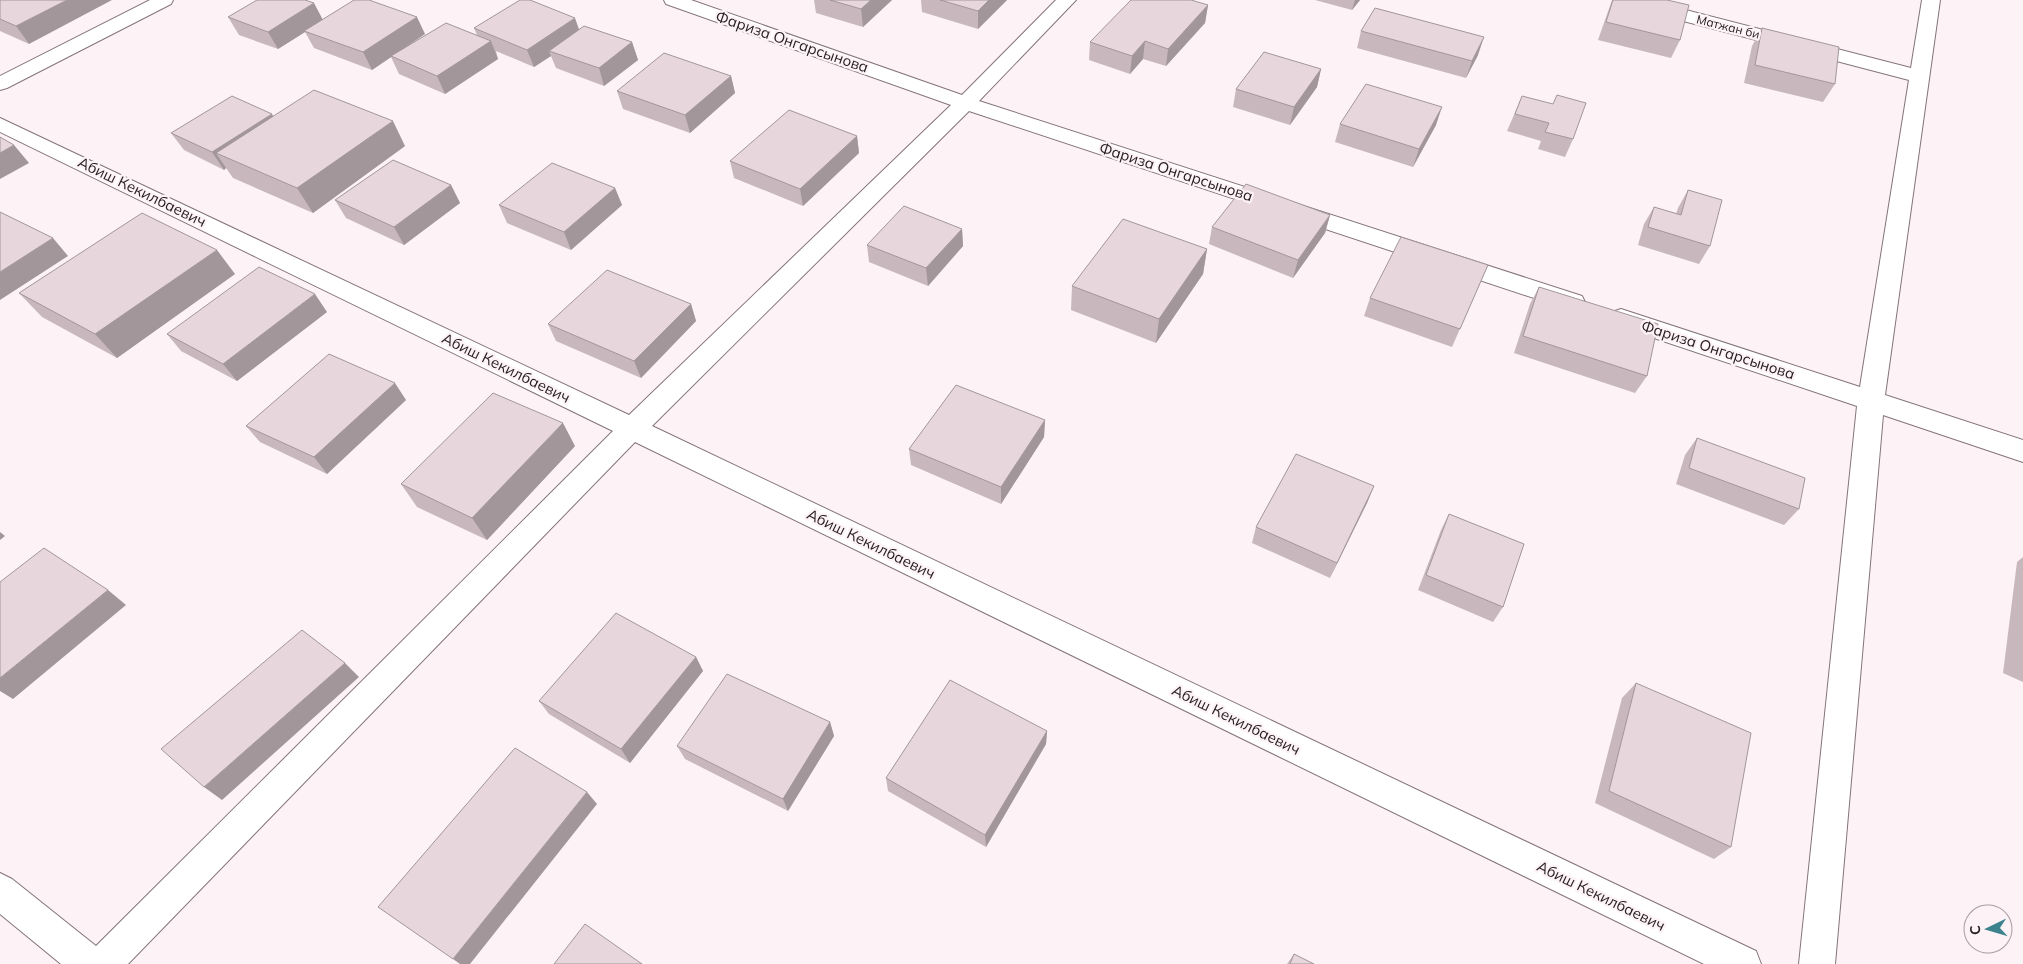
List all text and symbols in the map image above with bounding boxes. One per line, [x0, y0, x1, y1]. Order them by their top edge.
street label: Фариза Онгарсынова [713, 6, 871, 77]
street label: Матжан би [1695, 11, 1761, 42]
street label: Фариза Онгарсынова [1097, 138, 1255, 205]
street label: Абиш Кекилбаевич [75, 152, 209, 231]
street label: Фариза Онгарсынова [1639, 316, 1797, 383]
street label: Абиш Кекилбаевич [439, 328, 573, 407]
street label: Абиш Кекилбаевич [804, 504, 938, 583]
street label: Абиш Кекилбаевич [1169, 680, 1303, 759]
street label: Абиш Кекилбаевич [1534, 856, 1668, 935]
north arrow [1963, 904, 2013, 954]
text: С [1966, 925, 1984, 936]

